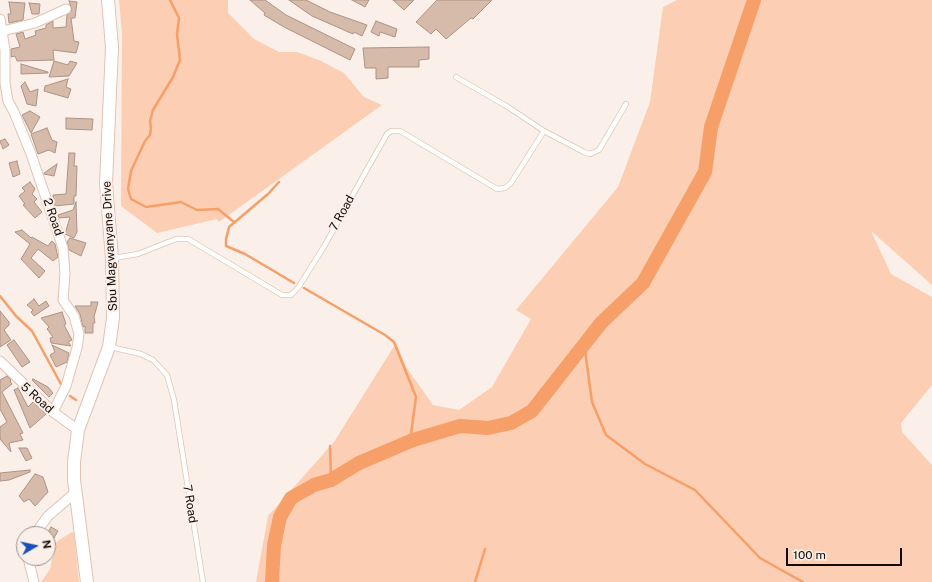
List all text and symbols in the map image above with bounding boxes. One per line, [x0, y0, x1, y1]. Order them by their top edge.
street label: Sbu Magwanyane Drive [99, 180, 121, 312]
street label: 7 Road [326, 193, 358, 233]
street label: 2 Road [40, 196, 66, 238]
street label: 5 Road [18, 380, 56, 416]
street label: 7 Road [180, 484, 200, 524]
north arrow [16, 526, 56, 566]
text: N [40, 539, 53, 549]
scale bar [788, 540, 904, 566]
text: 100 m [793, 548, 826, 562]

